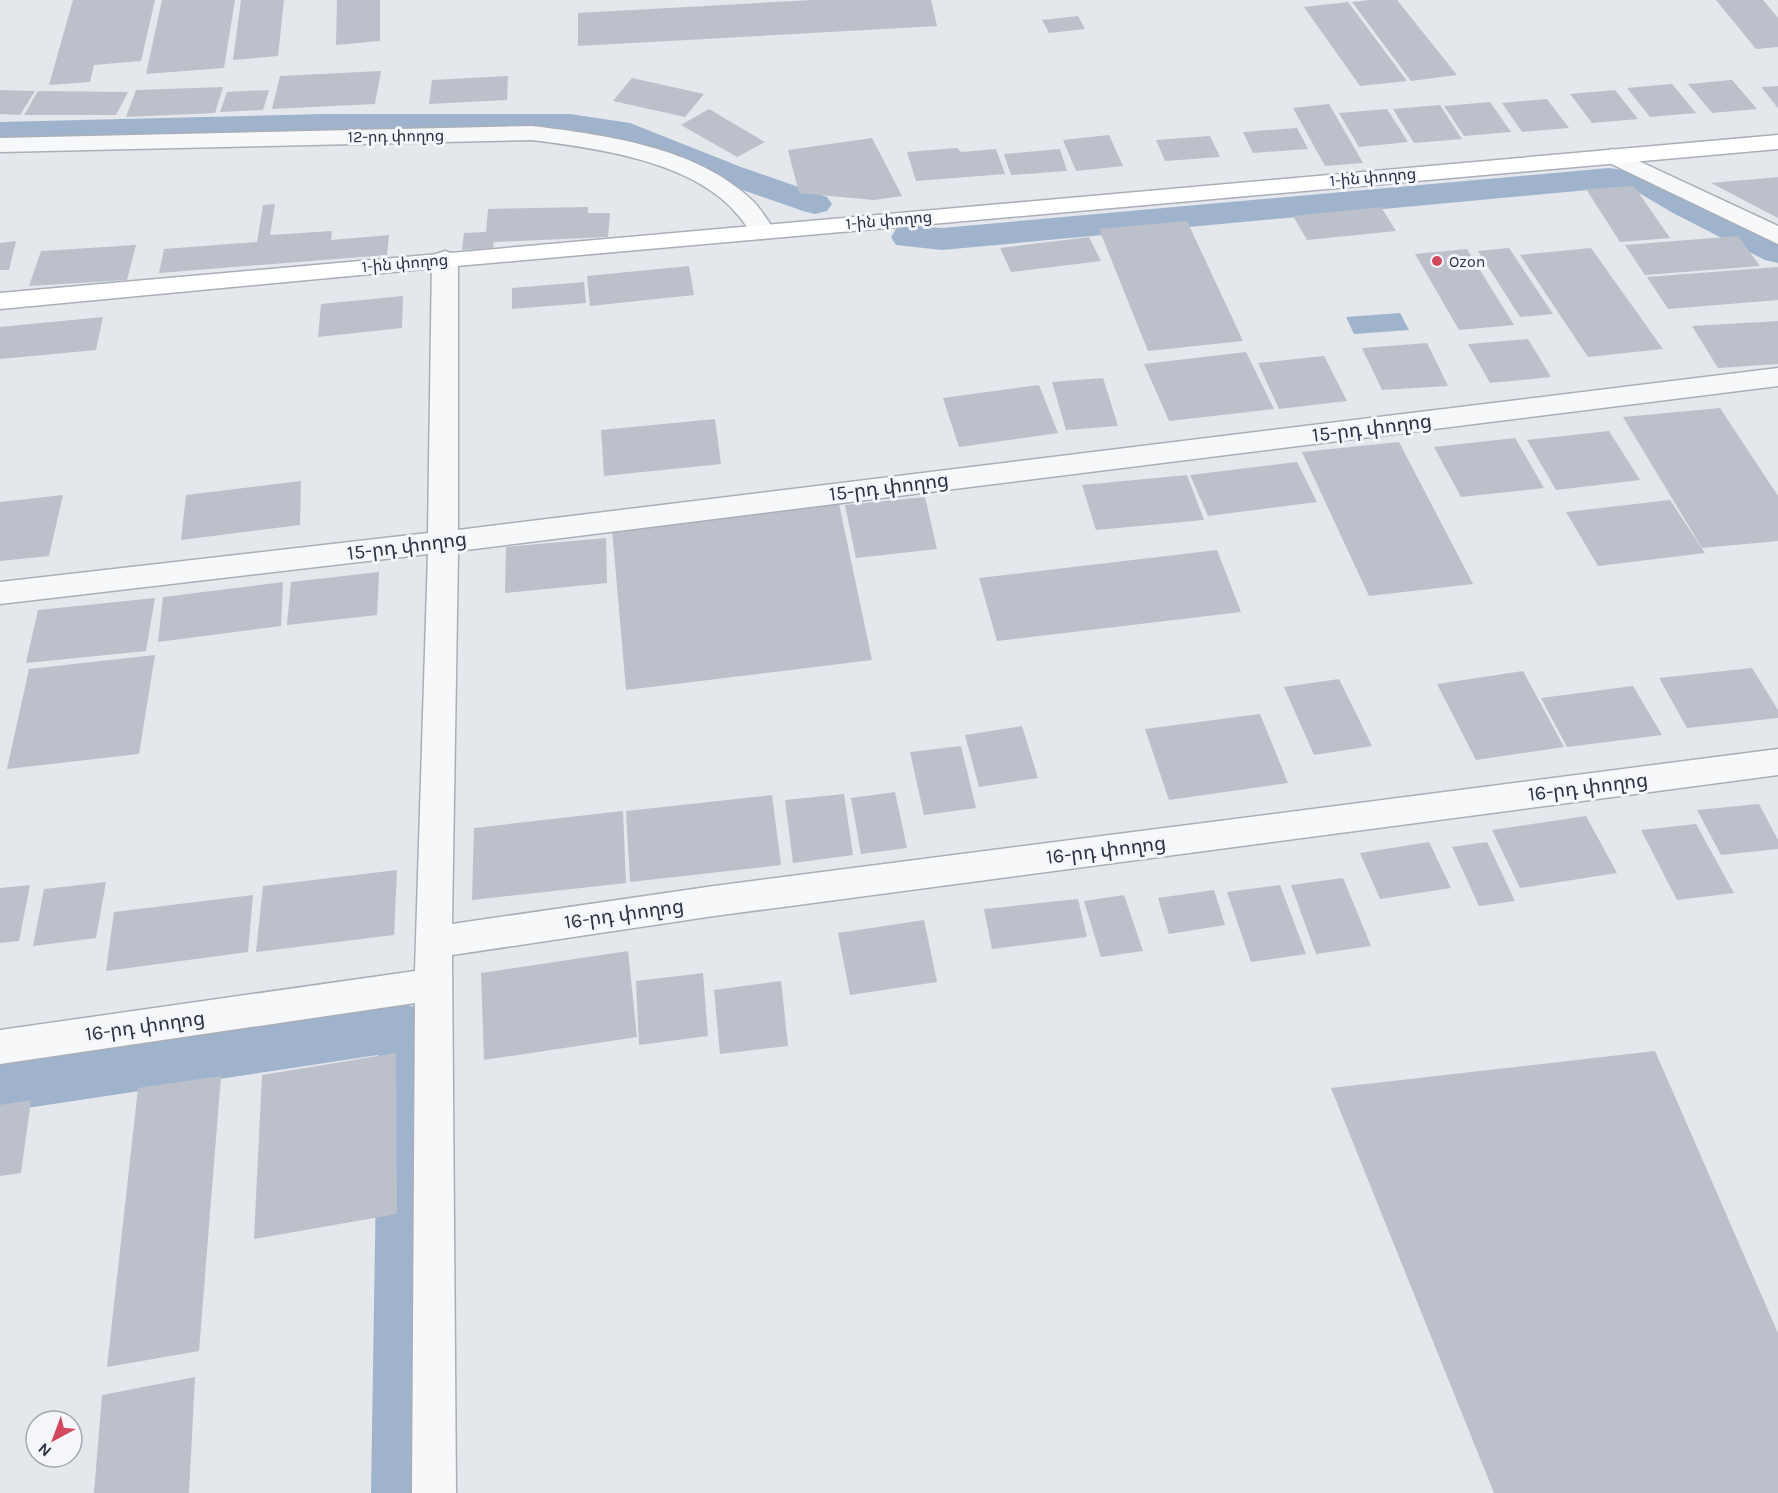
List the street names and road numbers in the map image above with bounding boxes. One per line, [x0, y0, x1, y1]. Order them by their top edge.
street label: 12-րդ փողոց [348, 126, 444, 146]
street label: 1-ին փողոց [1329, 164, 1417, 190]
street label: 1-ին փողոց [845, 207, 933, 233]
street label: 1-ին փողոց [361, 250, 449, 276]
street label: 15-րդ փողոց [1311, 409, 1433, 447]
street label: 15-րդ փողոց [828, 468, 950, 506]
street label: 15-րդ փողոց [346, 527, 468, 565]
street label: 16-րդ փողոց [1527, 768, 1649, 806]
street label: 16-րդ փողոց [1045, 831, 1167, 869]
street label: 16-րդ փողոց [563, 894, 685, 934]
street label: 16-րդ փողոց [84, 1006, 206, 1046]

